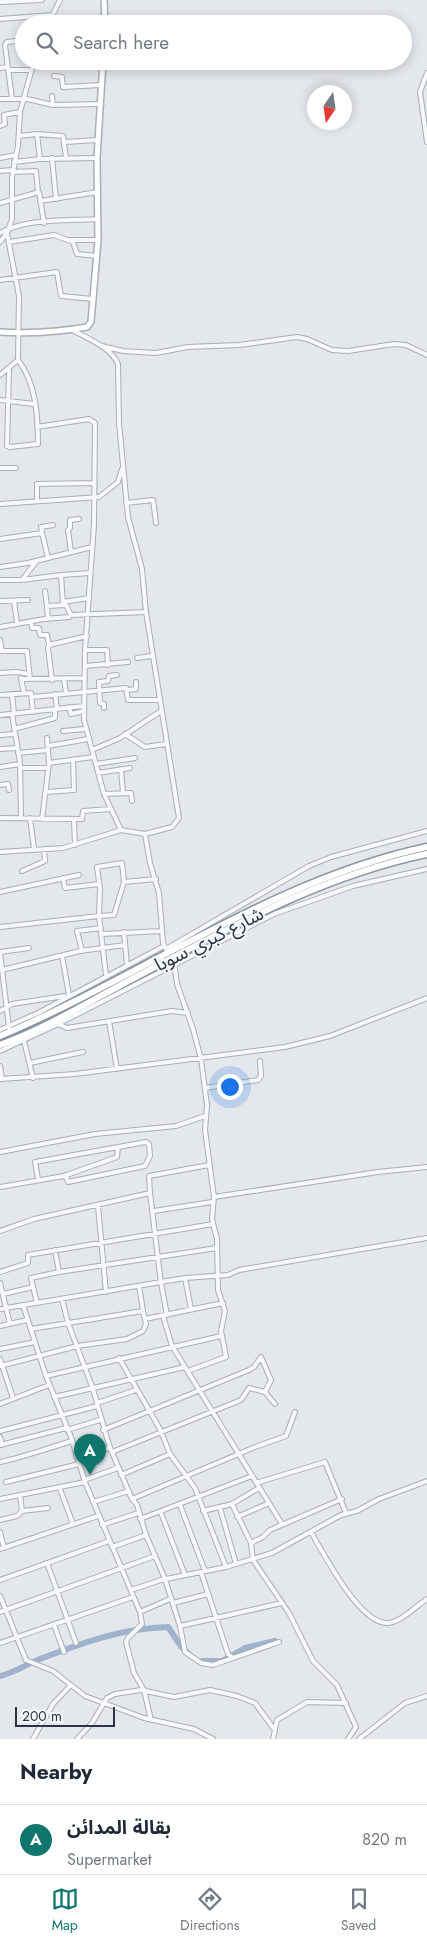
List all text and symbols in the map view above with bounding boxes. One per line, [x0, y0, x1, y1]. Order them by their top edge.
search box [15, 15, 412, 70]
icon: search [33, 29, 61, 57]
text: Search here [73, 29, 169, 56]
north arrow [307, 85, 352, 130]
street label: شارع كبري سوبا [150, 900, 269, 979]
your location [217, 1074, 243, 1100]
pin: A [74, 1434, 106, 1475]
scale bar [15, 1704, 115, 1727]
text: 200 m [22, 1706, 62, 1726]
text: Nearby [20, 1757, 92, 1787]
text: بقالة المدائن [67, 1814, 171, 1841]
text: A [30, 1828, 42, 1851]
text: 820 m [362, 1828, 407, 1851]
text: Supermarket [67, 1848, 152, 1871]
tab: Map [51, 1885, 79, 1935]
tab: Directions [180, 1885, 239, 1935]
tab: Saved [341, 1885, 376, 1935]

